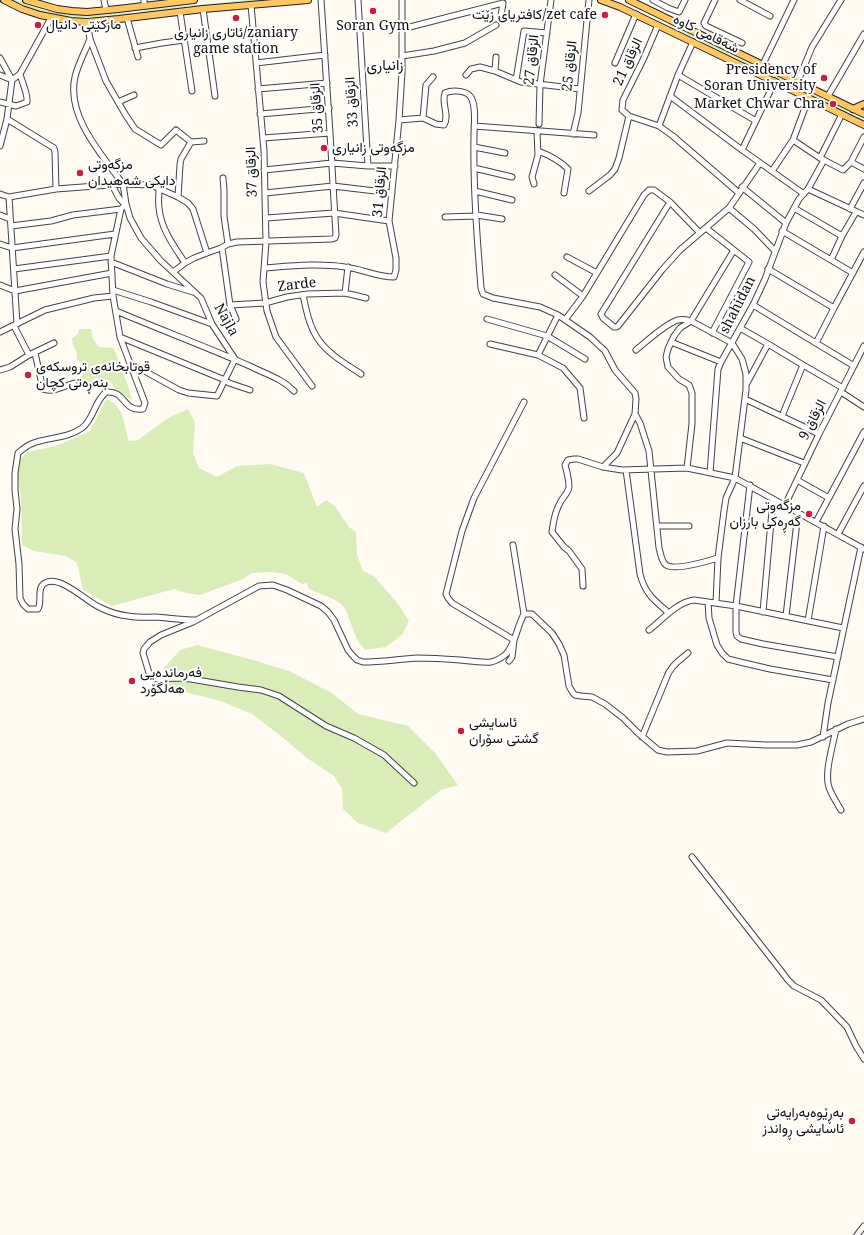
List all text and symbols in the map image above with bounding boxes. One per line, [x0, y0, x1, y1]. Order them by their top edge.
marker: Soran Gym [368, 6, 378, 16]
place label: کافتریای زێت/zet cafe [472, 7, 597, 23]
marker: کافتریای زێت/zet cafe [600, 10, 610, 20]
street label: شەقامی کاوە [670, 11, 742, 57]
marker: ئاتاری زانیاری/zaniary game station [231, 13, 241, 23]
place label: مارکێتی دانیال [46, 17, 121, 33]
place label: Soran Gym [336, 18, 410, 34]
marker: مارکێتی دانیال [33, 20, 43, 30]
place label: ئاتاری زانیاری/zaniary game station [174, 25, 298, 58]
street label: الزقاق 27 [521, 34, 543, 86]
street label: الزقاق 21 [610, 35, 646, 89]
street label: الزقاق 25 [559, 40, 581, 92]
district label: زانیاری [367, 57, 403, 75]
place label: Presidency of Soran University [704, 62, 816, 94]
marker: Presidency of Soran University [819, 73, 829, 83]
street label: الزقاق 33 [342, 76, 362, 128]
street label: الزقاق 35 [307, 82, 327, 134]
place label: Market Chwar Chra [694, 96, 825, 112]
marker: Market Chwar Chra [828, 99, 838, 109]
place label: مزگەوتی زانیاری [332, 140, 415, 156]
marker: مزگەوتی زانیاری [319, 143, 329, 153]
street label: الزقاق 37 [243, 146, 261, 198]
place label: مزگەوتی دایکی شەهیدان [88, 157, 175, 190]
street label: الزقاق 31 [369, 166, 391, 218]
marker: مزگەوتی دایکی شەهیدان [75, 168, 85, 178]
street label: Zarde [277, 274, 317, 296]
street label: shahidan [716, 274, 760, 336]
street label: Najla [210, 301, 242, 339]
place label: قوتابخانەی تروسکەی بنەڕەتی کچان [36, 359, 150, 392]
marker: قوتابخانەی تروسکەی بنەڕەتی کچان [23, 370, 33, 380]
street label: الزقاق 9 [796, 397, 830, 443]
place label: مزگەوتی گەڕەکی بارزان [729, 498, 801, 530]
marker: مزگەوتی گەڕەکی بارزان [804, 509, 814, 519]
place label: فەرماندەیی هەڵگۆرد [140, 665, 202, 698]
marker: فەرماندەیی هەڵگۆرد [127, 676, 137, 686]
place label: ئاسایشی گشتی سۆران [469, 715, 539, 748]
marker: ئاسایشی گشتی سۆران [456, 726, 466, 736]
place label: بەڕێوەبەرایەتی ئاسایشی ڕواندز [762, 1105, 844, 1138]
marker: بەڕێوەبەرایەتی ئاسایشی ڕواندز [847, 1116, 857, 1126]

